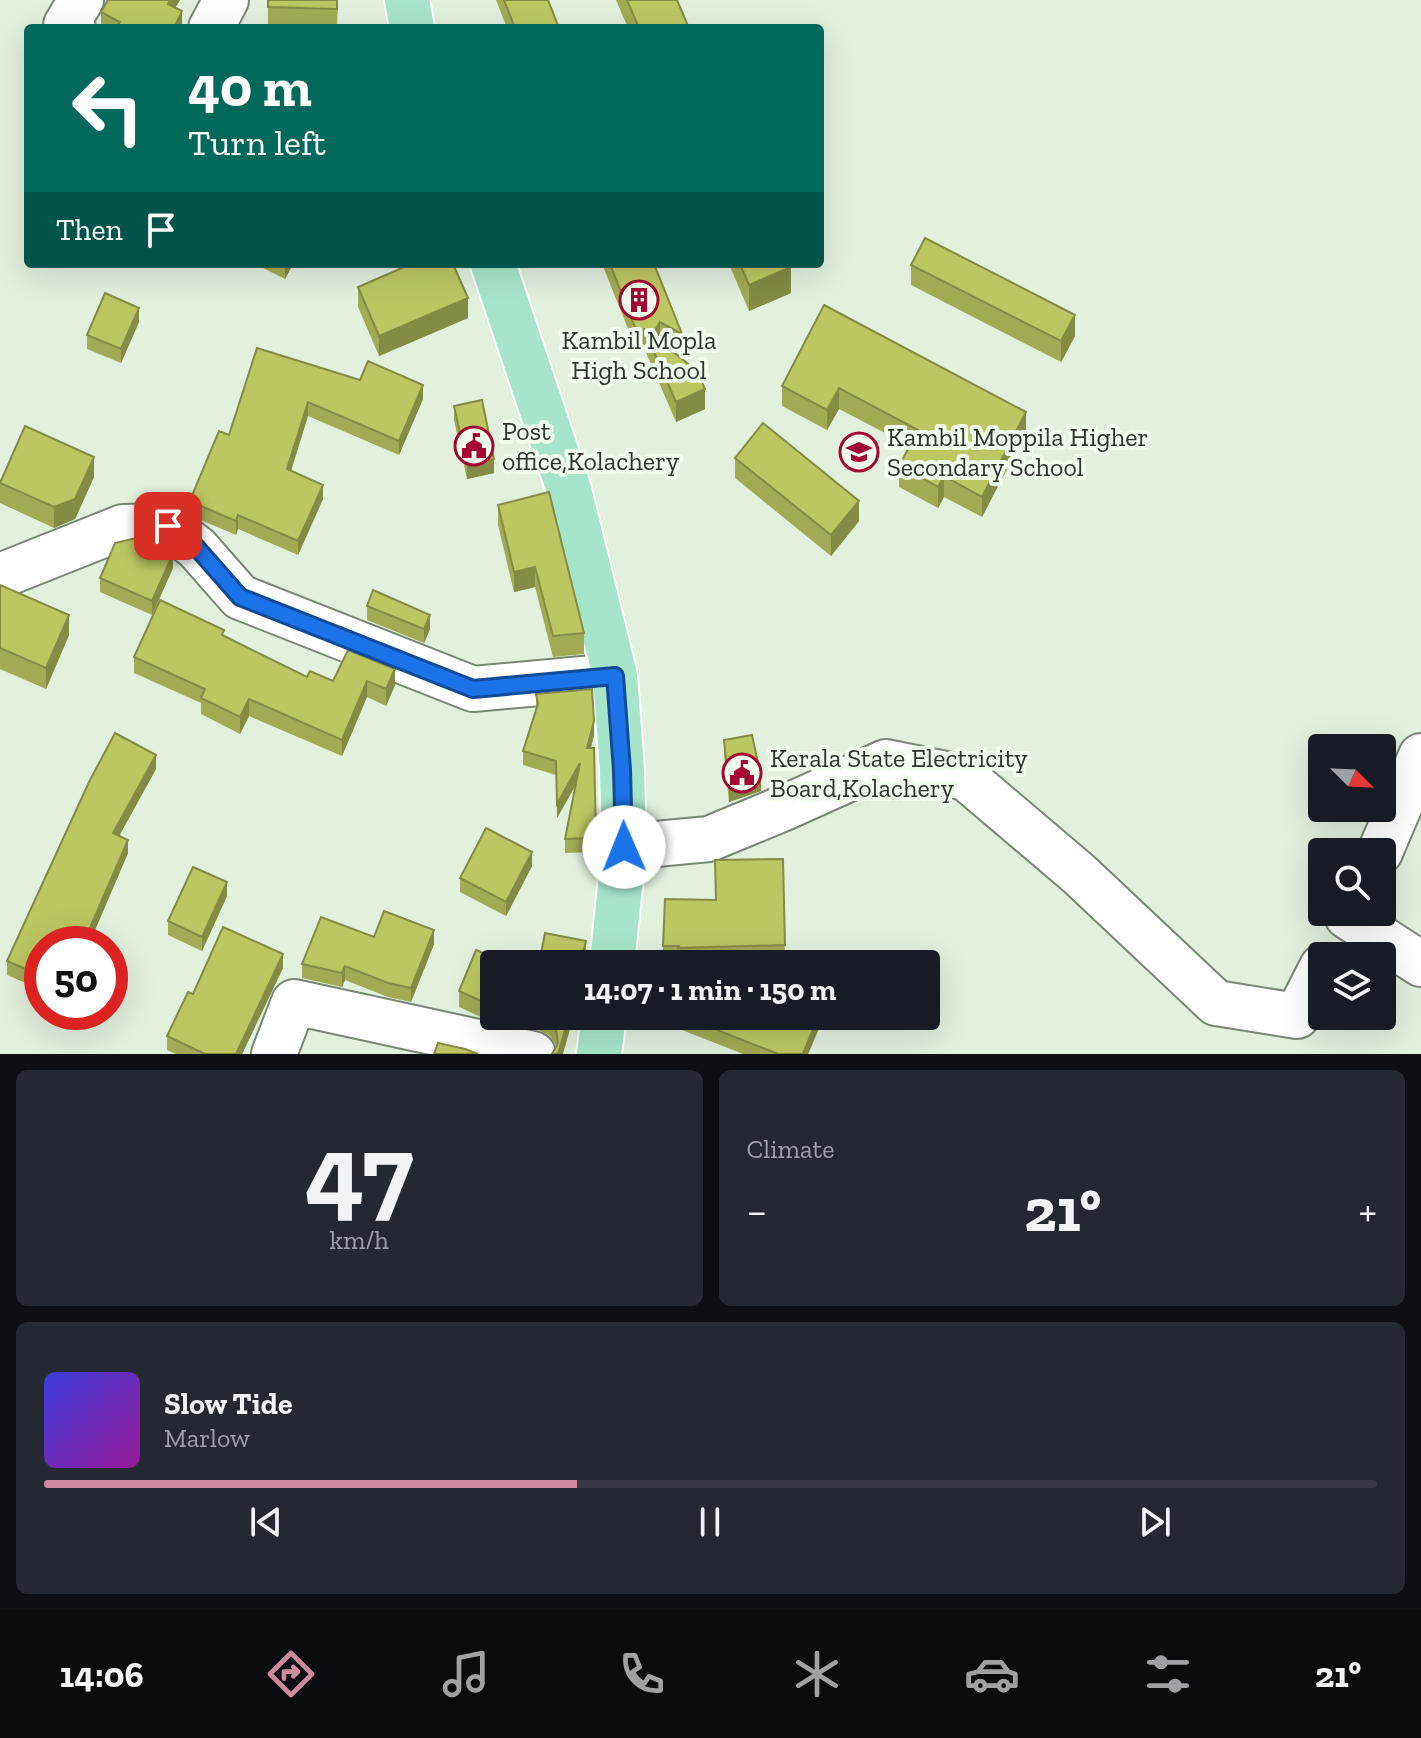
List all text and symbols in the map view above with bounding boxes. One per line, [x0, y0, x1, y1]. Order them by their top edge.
text: 40 m [188, 53, 312, 120]
icon: left [56, 56, 160, 160]
text: Turn left [188, 121, 326, 164]
icon: arrive [139, 208, 183, 252]
text: Then [56, 212, 123, 248]
building icon: Kambil Mopla High School [618, 279, 660, 321]
place label: Kambil Mopla High School [561, 324, 717, 386]
place label: Post office,Kolachery [502, 415, 680, 477]
place label: Kambil Moppila Higher Secondary School [887, 421, 1148, 483]
public building icon: Post office,Kolachery [453, 425, 495, 467]
school or university icon: Kambil Moppila Higher Secondary School [838, 431, 880, 473]
pin [134, 492, 202, 560]
icon: arrive [146, 504, 190, 548]
north arrow [1308, 734, 1396, 822]
map controls [1308, 734, 1396, 1030]
place label: Kerala State Electricity Board,Kolachery [770, 742, 1028, 804]
public building icon: Kerala State Electricity Board,Kolachery [721, 752, 763, 794]
position arrow [582, 805, 666, 889]
button: search [1308, 838, 1396, 926]
speed limit sign: 50 [24, 926, 128, 1030]
button: layers [1308, 942, 1396, 1030]
text: 14:07 · 1 min · 150 m [584, 972, 836, 1008]
text: 47 [305, 1109, 414, 1234]
text: Climate [747, 1133, 834, 1165]
text: 21° [1024, 1174, 1101, 1246]
text: − [747, 1184, 767, 1237]
text: + [1358, 1184, 1377, 1237]
text: km/h [330, 1224, 389, 1256]
text: Slow Tide [164, 1386, 292, 1422]
text: Marlow [164, 1422, 250, 1454]
icon: previous [244, 1500, 288, 1544]
icon: pause [688, 1500, 732, 1544]
icon: next [1133, 1500, 1177, 1544]
icon: directions [263, 1646, 319, 1702]
icon: music [438, 1646, 494, 1702]
icon: phone [614, 1646, 670, 1702]
icon: climate [789, 1646, 845, 1702]
icon: car [964, 1646, 1020, 1702]
icon: filters [1140, 1646, 1196, 1702]
text: 14:06 [60, 1653, 144, 1696]
text: 21° [1315, 1653, 1361, 1696]

